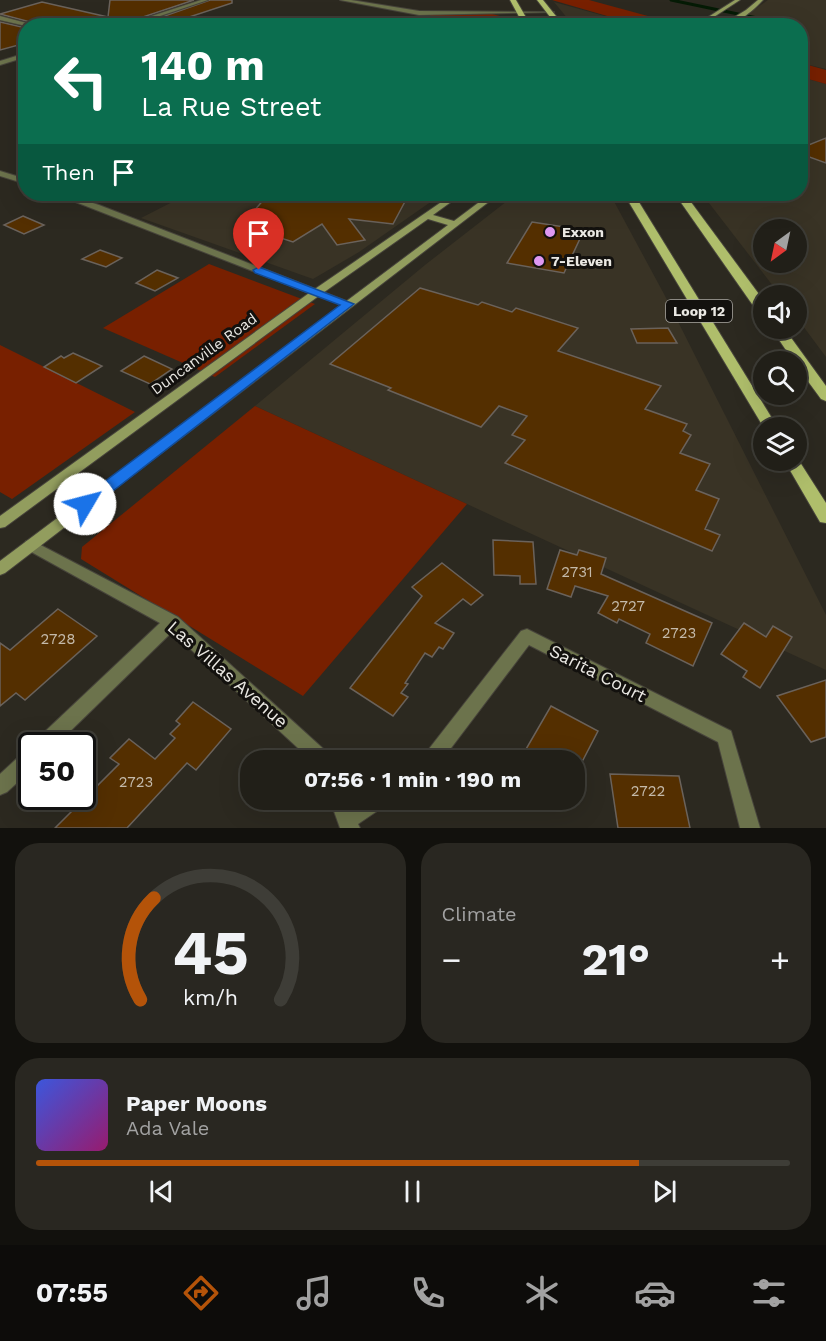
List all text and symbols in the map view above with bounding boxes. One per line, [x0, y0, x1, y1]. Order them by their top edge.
text: 140 m [141, 41, 265, 90]
icon: left [42, 42, 120, 120]
text: La Rue Street [141, 91, 321, 123]
icon: arrive [107, 156, 140, 189]
text: Then [42, 160, 95, 185]
pin [233, 208, 284, 270]
icon: arrive [242, 217, 275, 250]
north arrow [753, 219, 807, 273]
map controls [753, 219, 807, 471]
place label: Exxon [562, 224, 604, 240]
marker: Exxon [543, 225, 557, 239]
place label: 7-Eleven [551, 253, 612, 269]
marker: 7-Eleven [532, 254, 546, 268]
button: sound [753, 285, 807, 339]
road number: Loop 12 [666, 300, 732, 322]
street label: Duncanville Road [147, 309, 261, 399]
button: search [753, 351, 807, 405]
button: layers [753, 417, 807, 471]
position arrow [53, 472, 117, 536]
house number: 2731 [561, 563, 593, 581]
house number: 2727 [611, 597, 645, 615]
street label: Las Villas Avenue [164, 616, 292, 732]
house number: 2723 [662, 624, 696, 642]
house number: 2728 [41, 630, 75, 648]
street label: Sarita Court [546, 640, 650, 707]
speed limit sign: 50 [18, 732, 96, 810]
text: 07:56 · 1 min · 190 m [304, 767, 521, 792]
house number: 2723 [119, 773, 153, 791]
house number: 2722 [631, 782, 665, 800]
text: Climate [442, 902, 517, 926]
text: 45 [172, 916, 249, 989]
text: 21° [582, 933, 650, 986]
text: − [442, 940, 461, 979]
text: + [770, 940, 790, 979]
text: km/h [183, 985, 238, 1010]
text: Paper Moons [126, 1091, 267, 1116]
text: Ada Vale [126, 1116, 209, 1140]
icon: previous [145, 1175, 178, 1208]
icon: pause [396, 1175, 429, 1208]
icon: next [648, 1175, 681, 1208]
icon: directions [180, 1272, 222, 1314]
icon: music [293, 1272, 335, 1314]
icon: phone [407, 1272, 449, 1314]
icon: climate [521, 1272, 563, 1314]
icon: car [634, 1272, 676, 1314]
icon: filters [748, 1272, 790, 1314]
text: 07:55 [36, 1277, 108, 1309]

